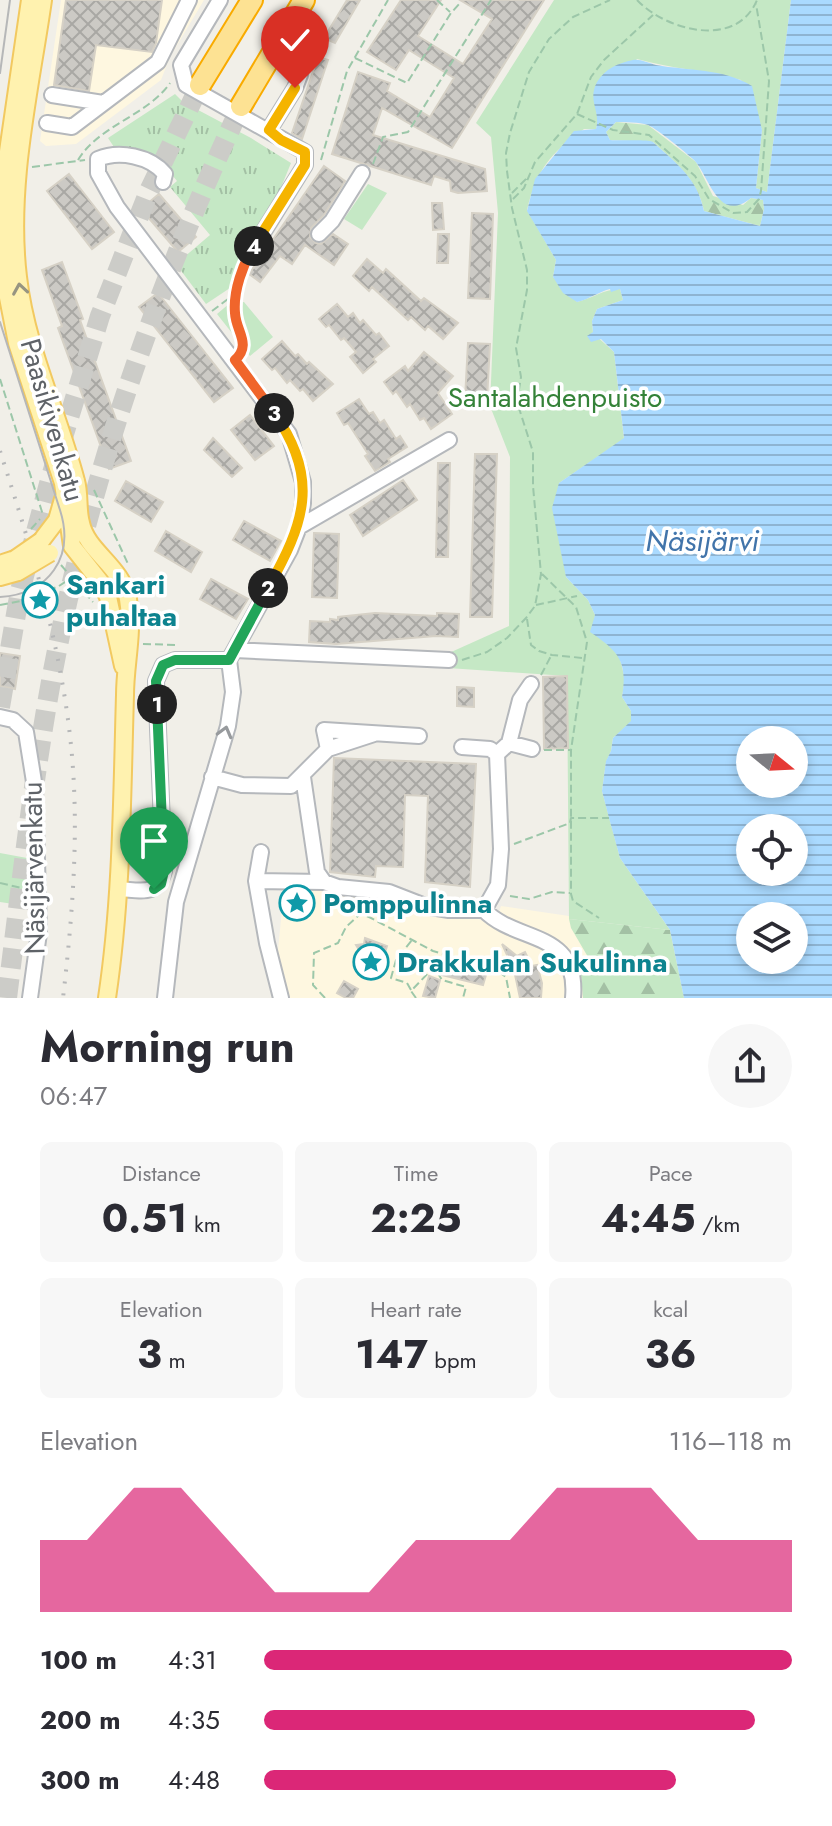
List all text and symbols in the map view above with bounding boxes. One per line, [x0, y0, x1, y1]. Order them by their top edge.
pin [261, 6, 329, 88]
icon: check [273, 18, 317, 62]
pin: 4 [234, 226, 274, 266]
text: 4 [246, 230, 262, 262]
one-way arrow [12, 282, 29, 296]
street label: Paasikivenkatu [10, 334, 95, 506]
park label: Santalahdenpuisto [448, 377, 662, 418]
pin: 3 [254, 393, 294, 433]
text: 3 [267, 397, 281, 429]
water label: Näsijärvi [645, 519, 759, 562]
place label: Sankari puhaltaa [66, 564, 177, 637]
pin: 2 [248, 568, 288, 608]
text: 2 [261, 572, 275, 604]
place icon: Sankari puhaltaa [21, 581, 59, 619]
pin: 1 [137, 684, 177, 724]
text: 1 [151, 688, 163, 720]
one-way arrow [216, 725, 233, 739]
north arrow [736, 726, 808, 798]
map controls [736, 726, 808, 974]
street label: Näsijärvenkatu [11, 781, 56, 955]
pin [120, 807, 188, 889]
button: locate [736, 814, 808, 886]
icon: arrive [132, 819, 176, 863]
place label: Pomppulinna [323, 883, 492, 924]
place icon: Pomppulinna [278, 884, 316, 922]
button: layers [736, 902, 808, 974]
place label: Drakkulan Sukulinna [397, 942, 668, 983]
place icon: Drakkulan Sukulinna [352, 943, 390, 981]
text: Morning run [40, 1015, 295, 1079]
button: share [708, 1024, 792, 1108]
text: 06:47 [40, 1077, 107, 1115]
text: Distance [122, 1157, 201, 1189]
text: Time [394, 1157, 438, 1189]
text: Pace [649, 1157, 693, 1189]
text: 0.51 [102, 1189, 187, 1247]
text: 2:25 [370, 1189, 462, 1247]
text: 4:45 [601, 1189, 696, 1247]
text: km [187, 1208, 221, 1240]
text: /km [696, 1208, 740, 1240]
text: Elevation [120, 1293, 203, 1325]
text: Heart rate [370, 1293, 462, 1325]
text: kcal [653, 1293, 688, 1325]
text: 3 [137, 1325, 162, 1383]
text: 147 [355, 1325, 428, 1383]
text: 36 [645, 1325, 696, 1383]
text: m [162, 1344, 186, 1376]
text: bpm [428, 1344, 477, 1376]
text: Elevation [40, 1422, 138, 1460]
text: 116–118 m [669, 1422, 792, 1460]
text: 100 m [40, 1641, 117, 1679]
text: 4:31 [168, 1641, 217, 1679]
text: 200 m [40, 1701, 121, 1739]
text: 4:35 [168, 1701, 220, 1739]
text: 300 m [40, 1761, 120, 1799]
text: 4:48 [168, 1761, 220, 1799]

